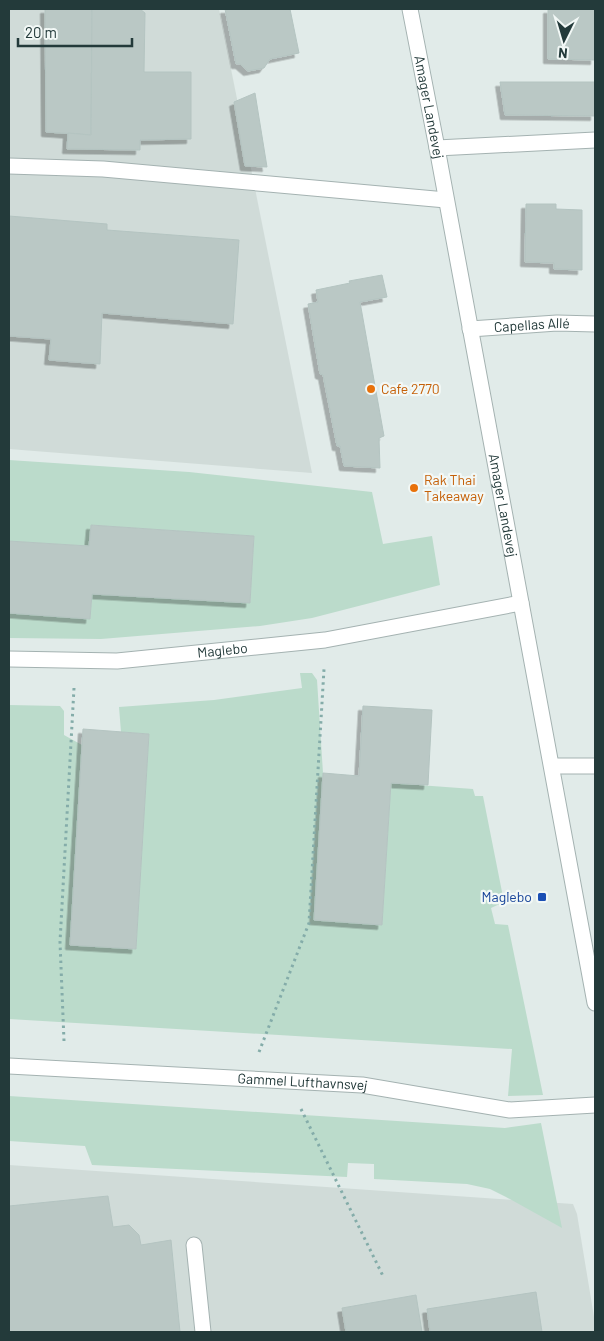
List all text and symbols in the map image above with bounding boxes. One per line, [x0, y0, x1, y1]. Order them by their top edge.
scale bar [18, 15, 131, 47]
north arrow [539, 15, 589, 65]
text: 20 m [25, 23, 57, 41]
text: N [557, 45, 568, 62]
street label: Amager Landevej [411, 54, 448, 160]
street label: Capellas Allé [493, 314, 570, 335]
place label: Cafe 2770 [381, 380, 440, 397]
marker: Cafe 2770 [365, 383, 377, 395]
street label: Amager Landevej [486, 452, 521, 558]
place label: Rak Thai Takeaway [424, 471, 484, 504]
marker: Rak Thai Takeaway [408, 482, 420, 494]
street label: Maglebo [196, 639, 248, 661]
place label: Maglebo [481, 888, 532, 905]
marker: Maglebo [536, 891, 548, 903]
street label: Gammel Lufthavnsvej [237, 1069, 369, 1094]

